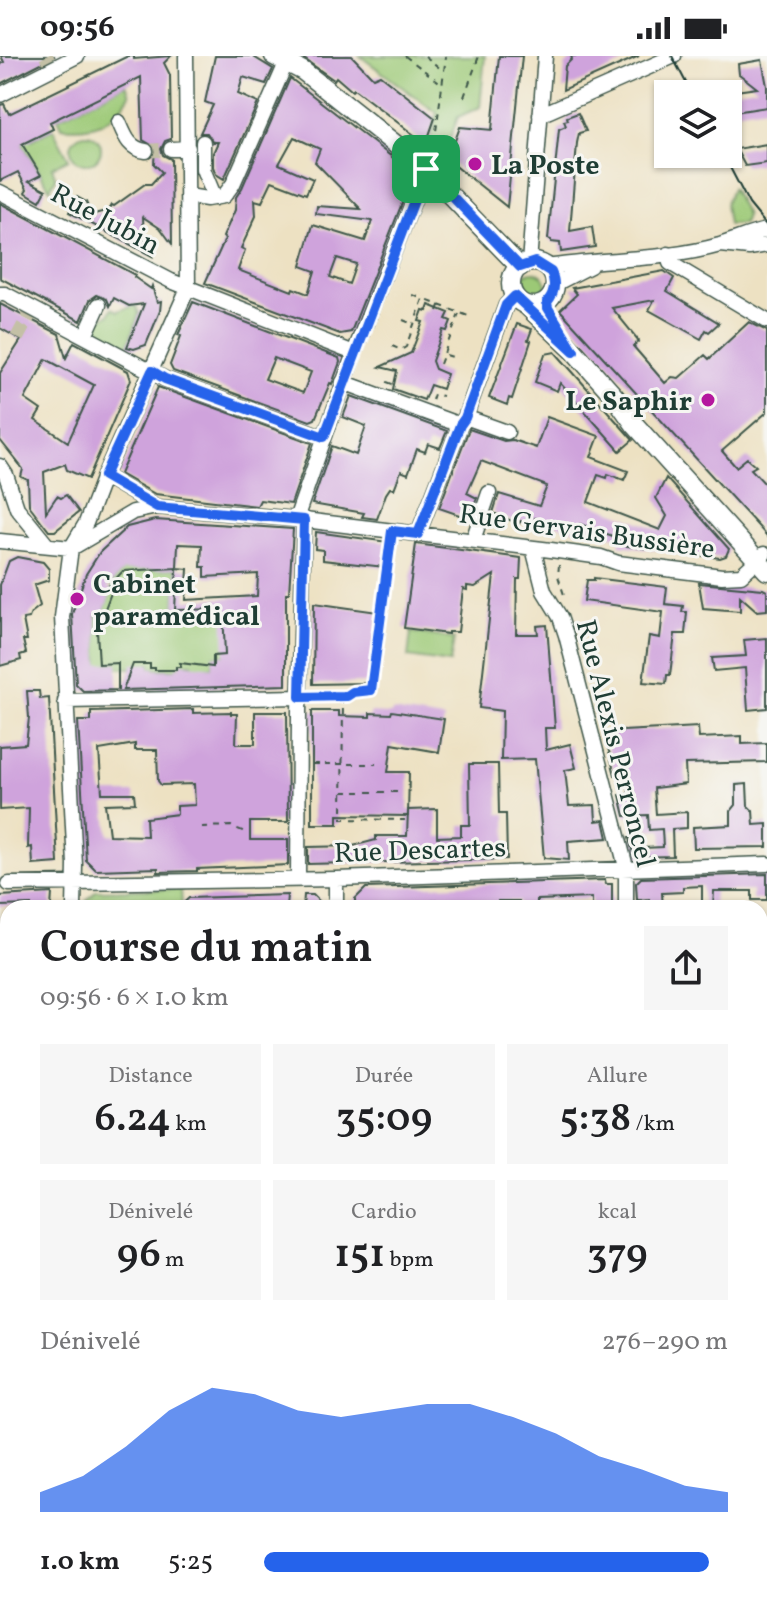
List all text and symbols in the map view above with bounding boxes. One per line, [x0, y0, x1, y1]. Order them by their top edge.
text: 09:56 [40, 7, 115, 49]
map controls [654, 80, 742, 168]
button: layers [654, 80, 742, 168]
pin [392, 135, 460, 203]
icon: arrive [404, 147, 448, 191]
place label: La Poste [491, 147, 599, 186]
marker: La Poste [466, 155, 484, 173]
street label: Rue Jubin [43, 175, 167, 265]
place label: Le Saphir [565, 383, 692, 422]
marker: Le Saphir [699, 391, 717, 409]
street label: Rue Gervais Bussière [456, 495, 717, 570]
place label: Cabinet paramédical [93, 566, 260, 637]
marker: Cabinet paramédical [68, 590, 86, 608]
street label: Rue Alexis Perroncel [565, 616, 664, 872]
street label: Rue Descartes [333, 829, 507, 874]
text: Course du matin [40, 919, 373, 980]
button: share [644, 926, 728, 1010]
text: 09:56 · 6 × 1.0 km [40, 980, 229, 1016]
text: Distance [109, 1061, 193, 1092]
text: Durée [355, 1061, 413, 1092]
text: Allure [587, 1061, 648, 1092]
text: 6.24 [95, 1092, 171, 1148]
text: 35:09 [336, 1092, 432, 1148]
text: 5:38 [560, 1092, 631, 1148]
text: km [171, 1109, 207, 1140]
text: /km [631, 1109, 675, 1140]
text: Dénivelé [108, 1197, 193, 1228]
text: Cardio [351, 1197, 417, 1228]
text: kcal [598, 1197, 637, 1228]
text: 96 [117, 1228, 161, 1284]
text: 151 [334, 1228, 385, 1284]
text: 379 [587, 1228, 648, 1284]
text: m [161, 1245, 185, 1276]
text: bpm [385, 1245, 434, 1276]
text: Dénivelé [40, 1324, 141, 1360]
text: 276–290 m [602, 1324, 728, 1360]
text: 1.0 km [40, 1544, 120, 1580]
text: 5:25 [168, 1544, 213, 1580]

